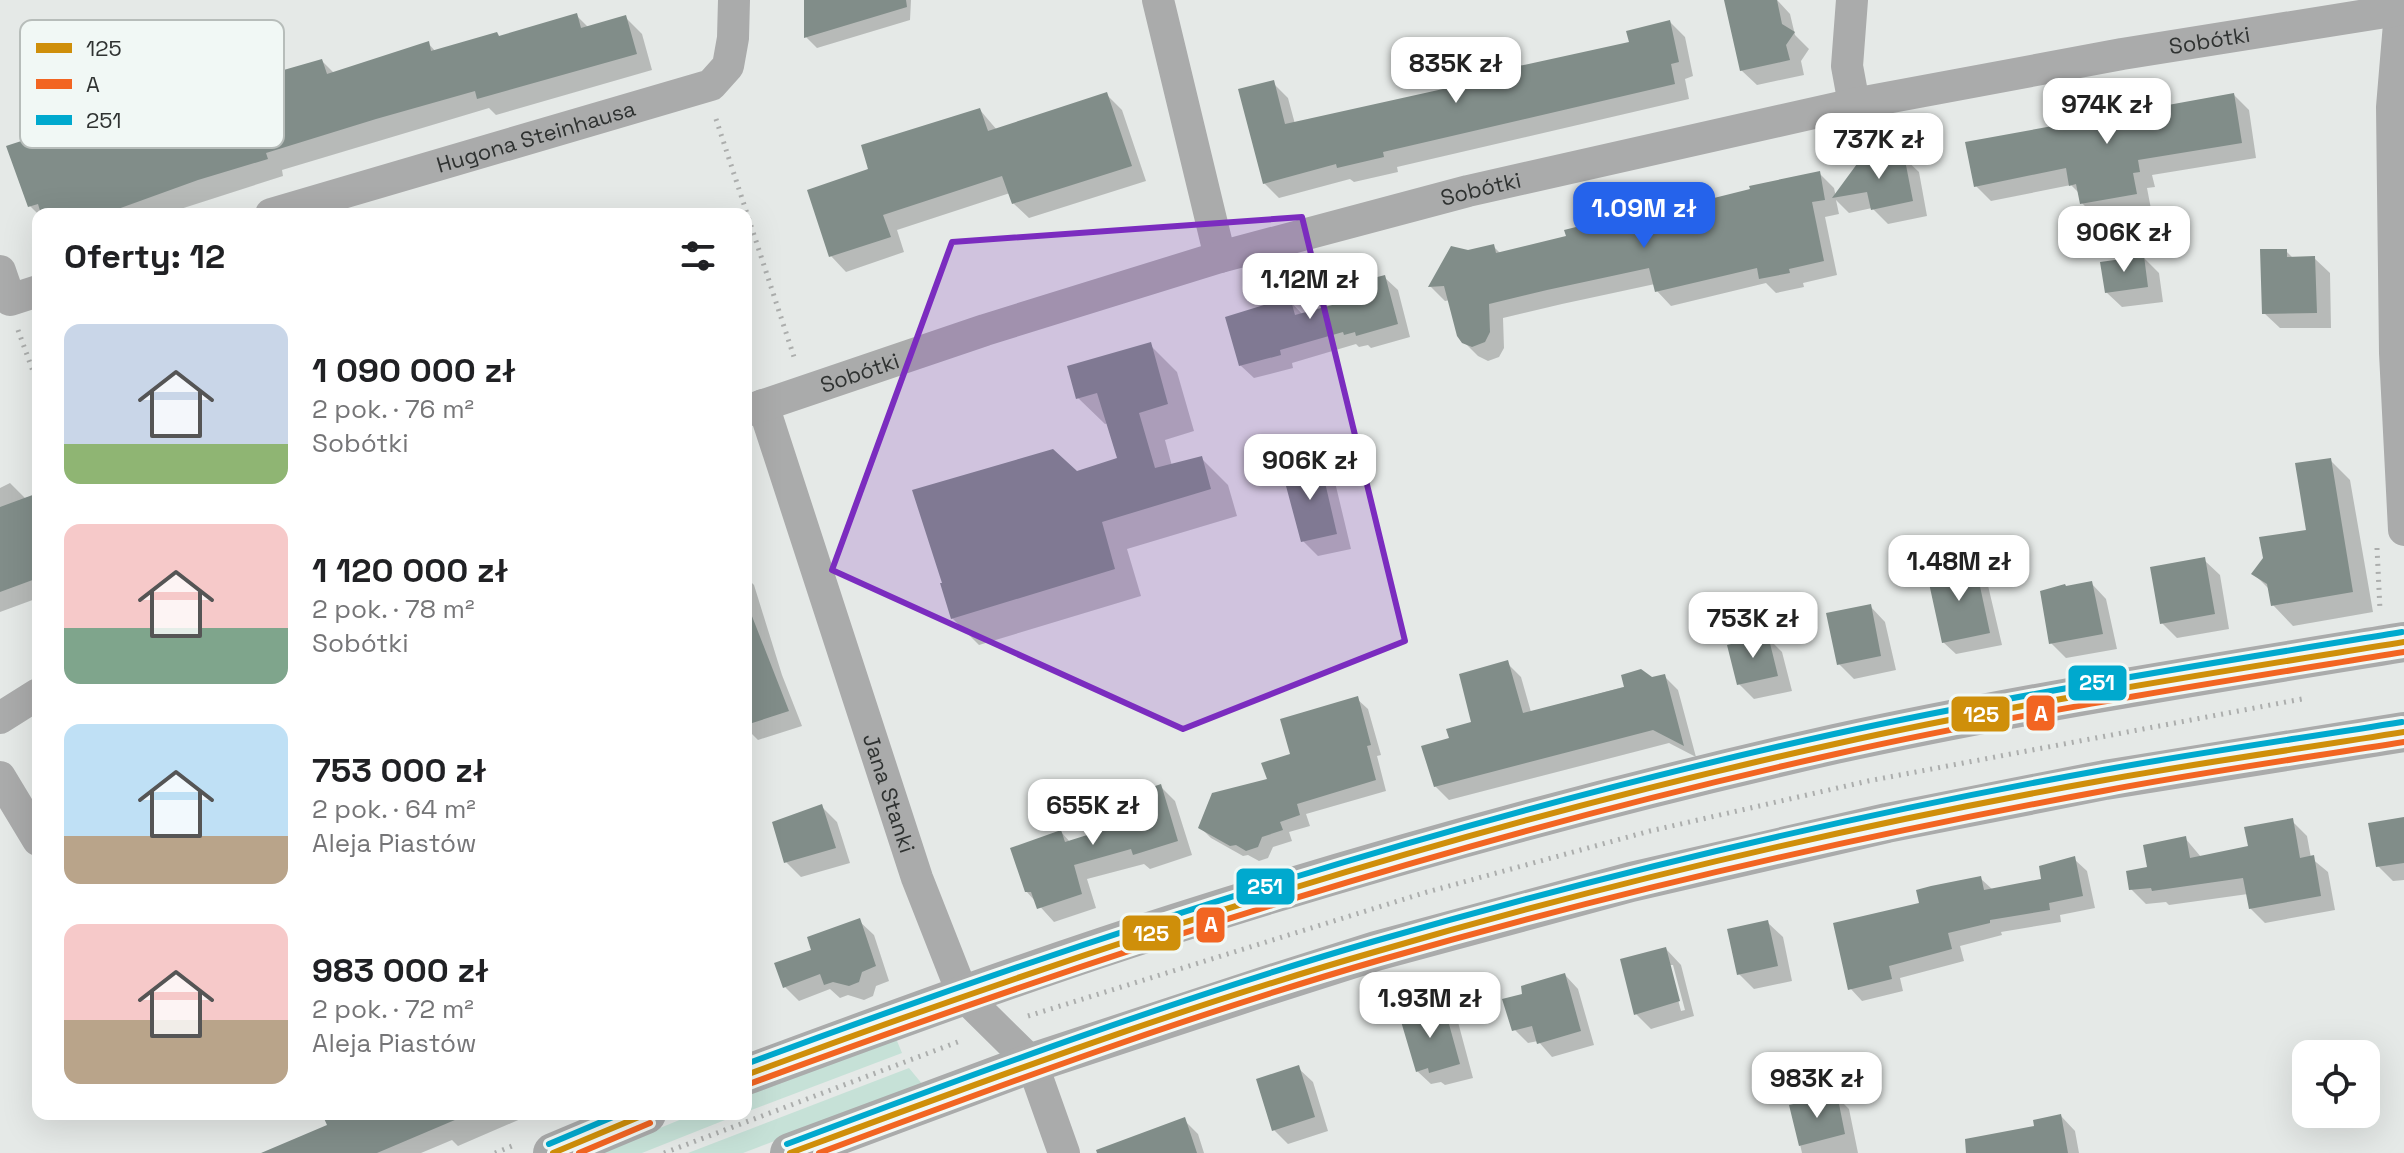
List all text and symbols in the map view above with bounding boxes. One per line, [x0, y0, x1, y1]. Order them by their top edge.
legend [20, 20, 284, 148]
street label: Sobótki [2167, 20, 2252, 60]
text: 125 [86, 34, 122, 62]
pin: 835K zł [1382, 37, 1530, 105]
text: 835K zł [1409, 46, 1503, 80]
text: A [86, 70, 100, 98]
pin: 974K zł [2033, 78, 2181, 146]
text: 974K zł [2061, 87, 2153, 121]
street label: Hugona Steinhausa [433, 94, 639, 179]
text: 251 [86, 106, 121, 134]
pin: 737K zł [1805, 113, 1953, 181]
text: 737K zł [1833, 122, 1925, 156]
street label: Sobótki [1437, 166, 1524, 212]
pin: 1.09M zł [1561, 182, 1727, 250]
text: 1.09M zł [1591, 191, 1697, 225]
pin: 906K zł [2050, 206, 2198, 274]
text: 906K zł [2076, 215, 2172, 249]
icon: filters [676, 234, 720, 278]
text: Oferty: 12 [64, 235, 225, 278]
pin: 1.12M zł [1227, 253, 1393, 321]
text: 1.12M zł [1261, 262, 1359, 296]
street label: Sobótki [816, 346, 903, 399]
text: 1 090 000 zł [312, 349, 516, 392]
icon: home [128, 356, 224, 452]
text: 2 pok. · 76 m² [312, 392, 474, 426]
text: Sobótki [312, 426, 409, 460]
pin: 906K zł [1236, 434, 1384, 502]
text: 906K zł [1262, 443, 1358, 477]
pin: 1.48M zł [1876, 535, 2042, 603]
text: 1.48M zł [1906, 544, 2012, 578]
text: 1 120 000 zł [312, 549, 508, 592]
icon: home [128, 556, 224, 652]
text: 2 pok. · 78 m² [312, 592, 474, 626]
pin: 753K zł [1679, 592, 1827, 660]
text: 753K zł [1707, 601, 1799, 635]
text: Sobótki [312, 626, 409, 660]
line badge: 251 [2067, 664, 2128, 702]
text: 251 [2079, 668, 2115, 696]
line badge: A [2025, 694, 2056, 732]
line badge: 125 [1950, 695, 2011, 733]
text: A [2034, 699, 2048, 727]
text: 125 [1963, 700, 1999, 728]
street label: Jana Stanki [857, 730, 922, 856]
text: 753 000 zł [312, 749, 487, 792]
icon: home [128, 756, 224, 852]
pin: 655K zł [1019, 779, 1167, 847]
text: 655K zł [1046, 788, 1140, 822]
text: 2 pok. · 64 m² [312, 792, 476, 826]
text: Aleja Piastów [312, 826, 477, 860]
line badge: 251 [1235, 867, 1296, 906]
text: 251 [1247, 872, 1283, 900]
line badge: A [1195, 906, 1226, 944]
text: A [1204, 910, 1218, 938]
line badge: 125 [1121, 914, 1182, 952]
text: 125 [1133, 919, 1169, 947]
text: 983 000 zł [312, 949, 489, 992]
icon: home [128, 956, 224, 1052]
pin: 1.93M zł [1347, 972, 1513, 1040]
text: 1.93M zł [1378, 981, 1482, 1015]
text: 2 pok. · 72 m² [312, 992, 474, 1026]
text: Aleja Piastów [312, 1026, 477, 1060]
map controls [2292, 1040, 2380, 1128]
button: locate [2292, 1040, 2380, 1128]
pin: 983K zł [1743, 1052, 1891, 1120]
text: 983K zł [1770, 1061, 1864, 1095]

